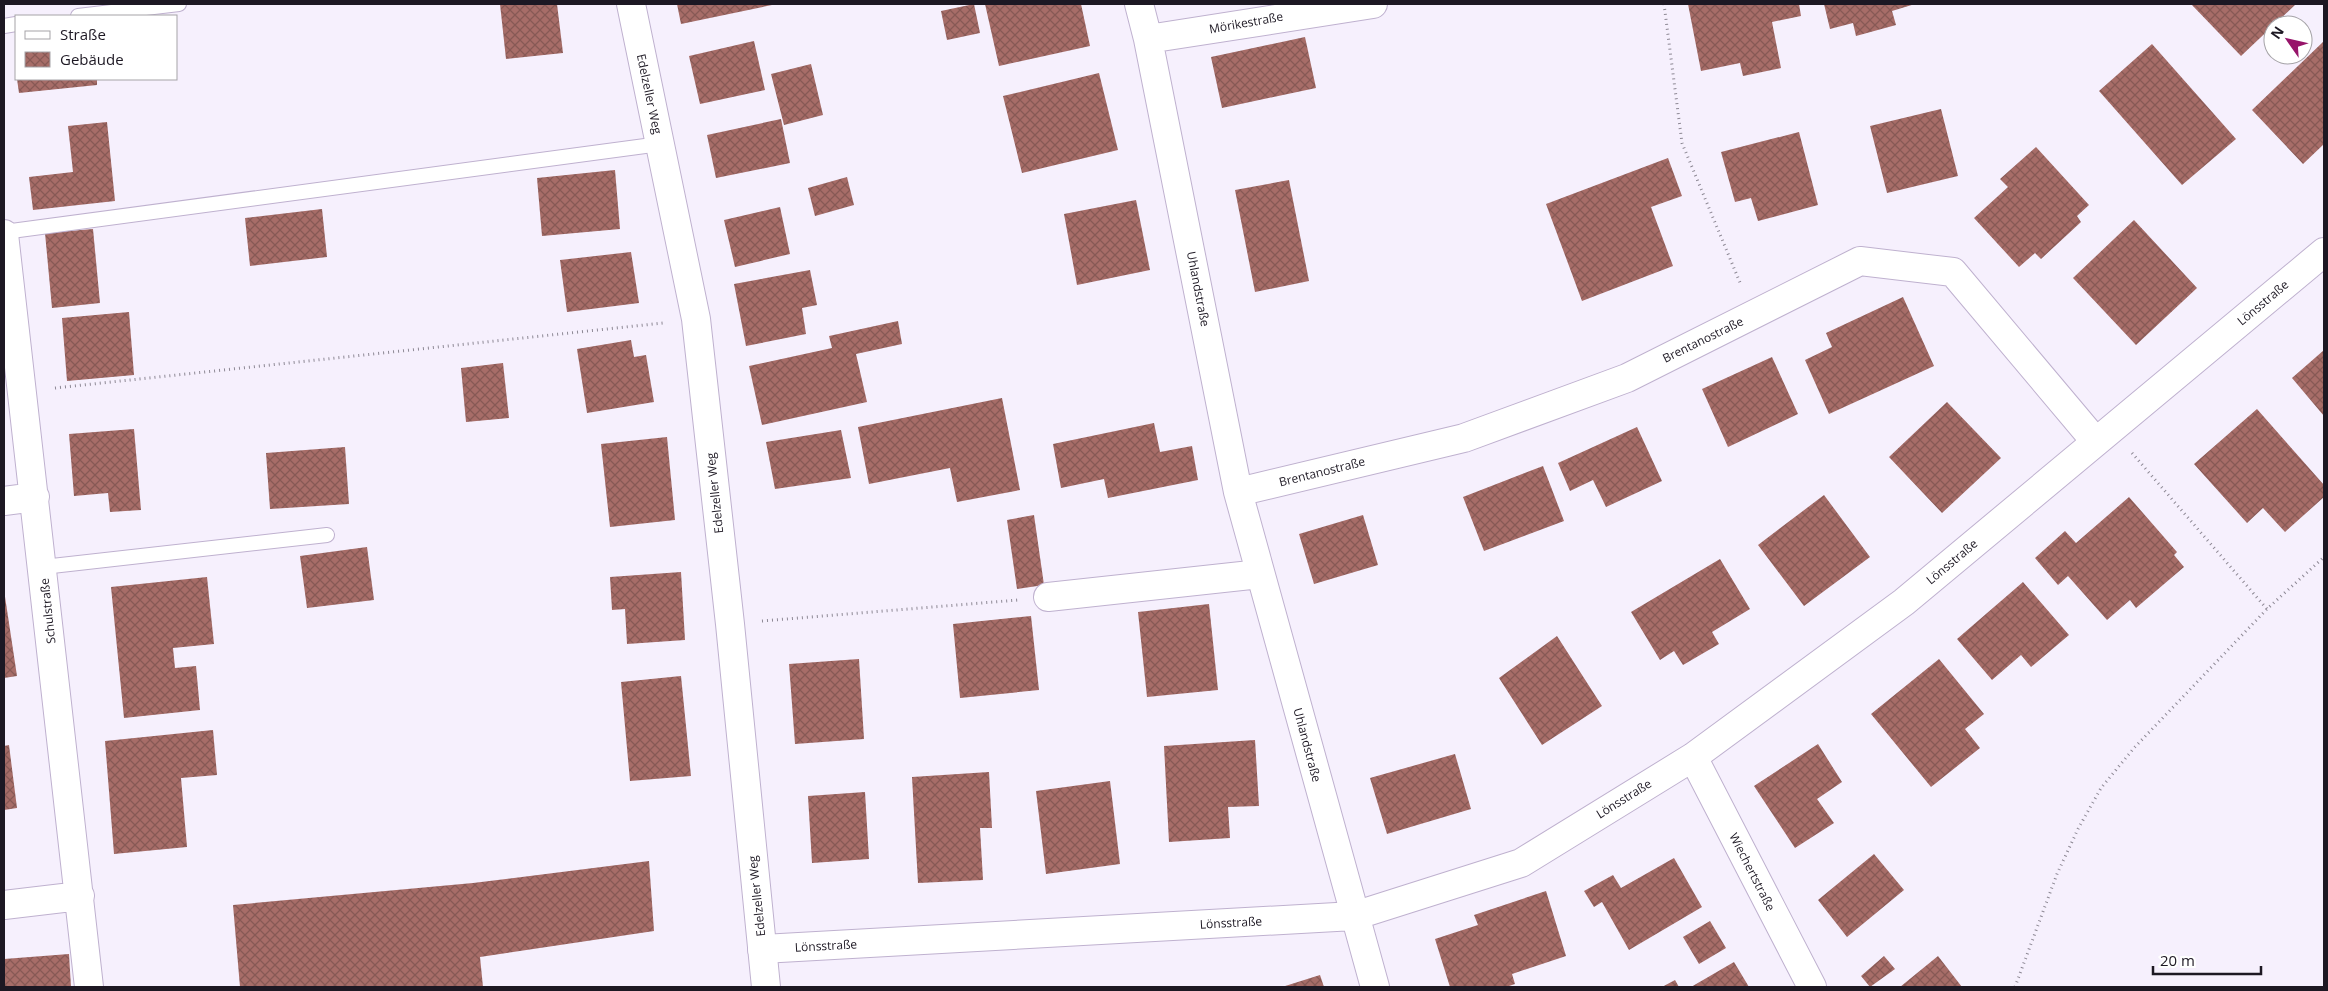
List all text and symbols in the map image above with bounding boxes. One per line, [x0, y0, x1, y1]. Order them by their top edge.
street label: Mörikestraße [1208, 8, 1284, 37]
legend [15, 15, 178, 80]
north arrow [2263, 15, 2313, 65]
text: N [2266, 22, 2288, 42]
text: Straße [60, 24, 106, 44]
text: Gebäude [60, 49, 124, 69]
street label: Edelzeller Weg [633, 52, 666, 136]
street label: Uhlandstraße [1183, 250, 1214, 328]
street label: Lönsstraße [2233, 276, 2292, 329]
street label: Brentanostraße [1659, 312, 1746, 366]
street label: Edelzeller Weg [702, 451, 727, 534]
street label: Brentanostraße [1277, 453, 1367, 490]
street label: Lönsstraße [1922, 535, 1981, 588]
street label: Schulstraße [36, 577, 59, 645]
street label: Uhlandstraße [1289, 706, 1326, 784]
street label: Lönsstraße [1593, 775, 1655, 822]
street label: Wiechertstraße [1725, 830, 1780, 914]
street label: Edelzeller Weg [744, 854, 769, 937]
street label: Lönsstraße [1199, 912, 1263, 933]
street label: Lönsstraße [794, 935, 858, 956]
scale bar [2153, 944, 2260, 976]
text: 20 m [2160, 950, 2195, 970]

